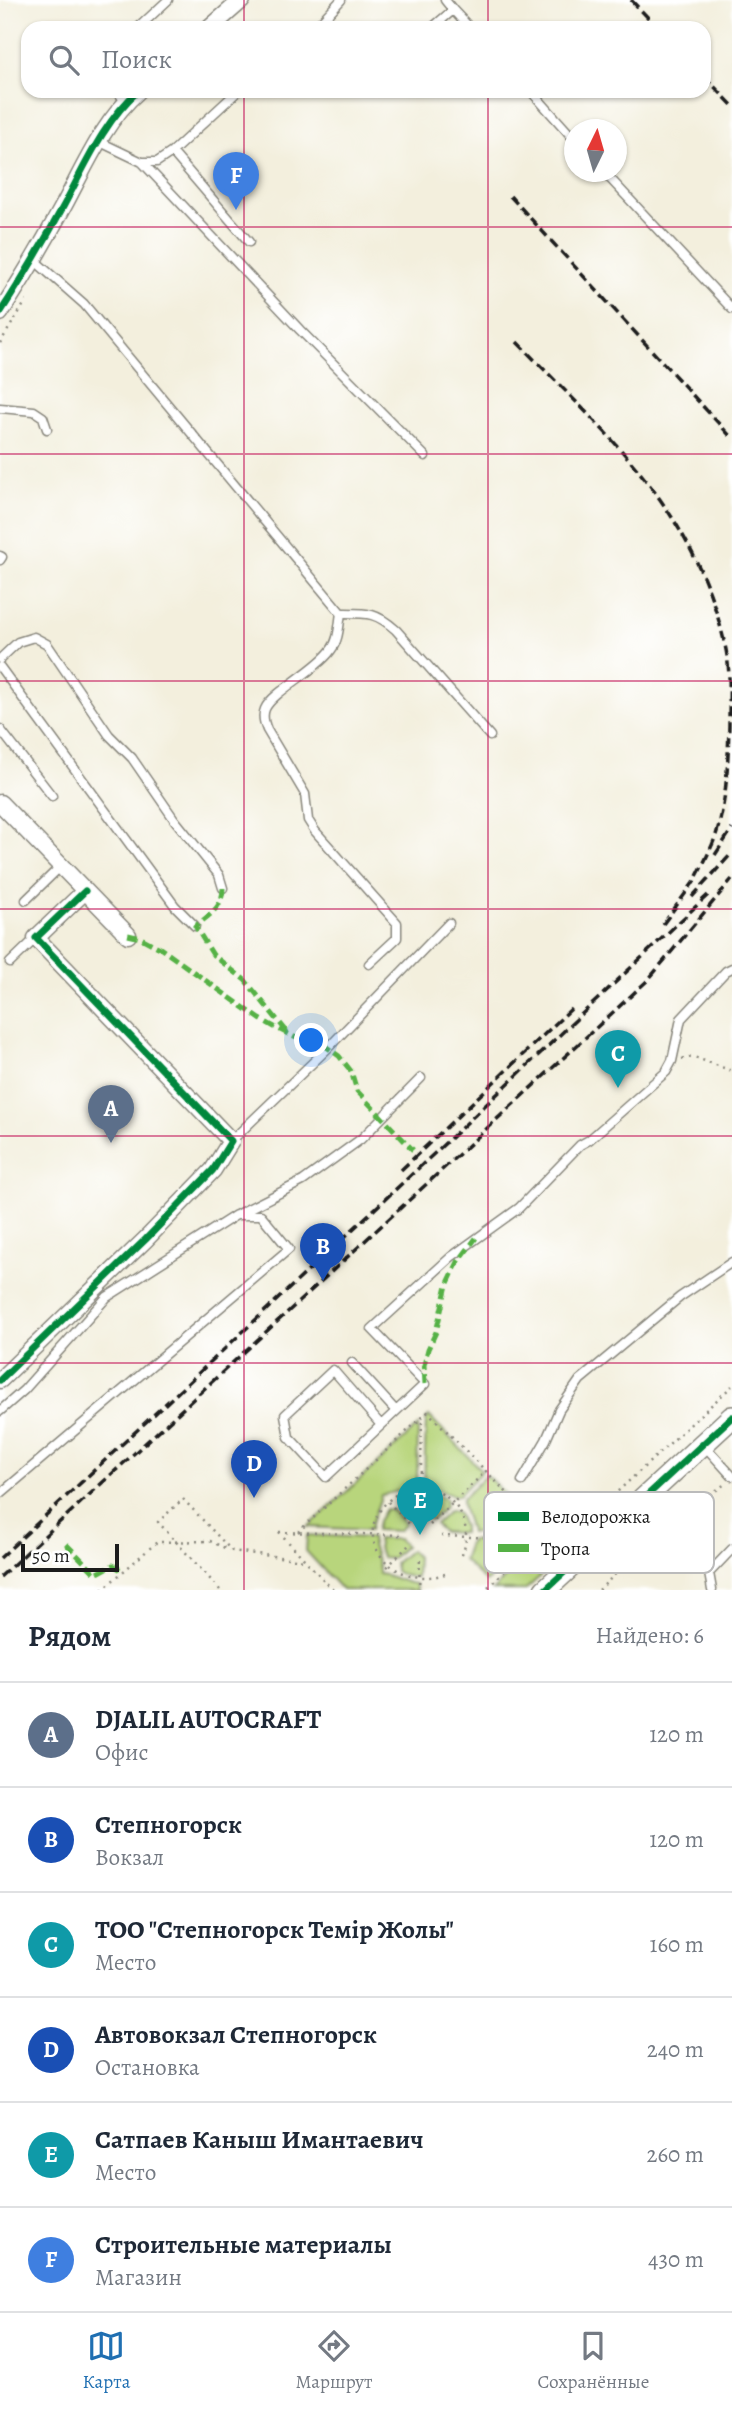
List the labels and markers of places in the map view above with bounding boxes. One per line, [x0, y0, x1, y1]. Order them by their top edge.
pin: F [213, 152, 259, 210]
pin: C [595, 1030, 641, 1088]
pin: A [88, 1085, 134, 1143]
pin: B [300, 1223, 346, 1281]
pin: D [231, 1440, 277, 1498]
pin: E [397, 1477, 443, 1535]

